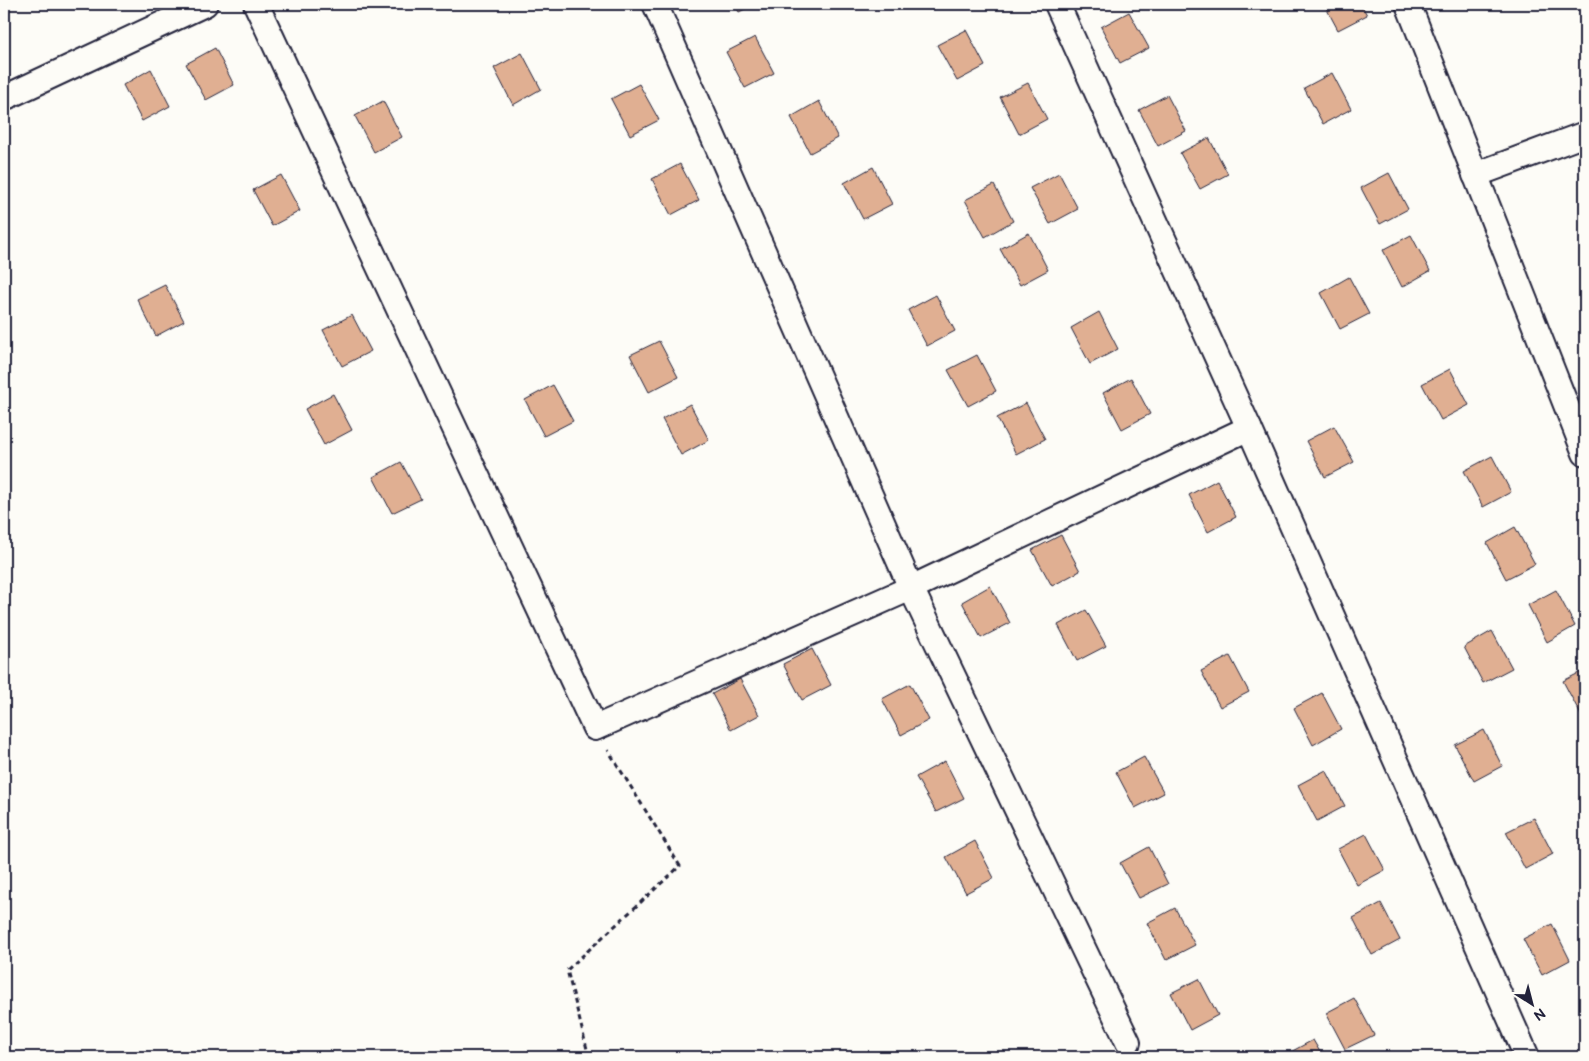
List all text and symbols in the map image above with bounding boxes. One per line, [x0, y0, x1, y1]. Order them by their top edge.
north arrow [1506, 978, 1556, 1028]
text: N [1530, 1004, 1549, 1024]

